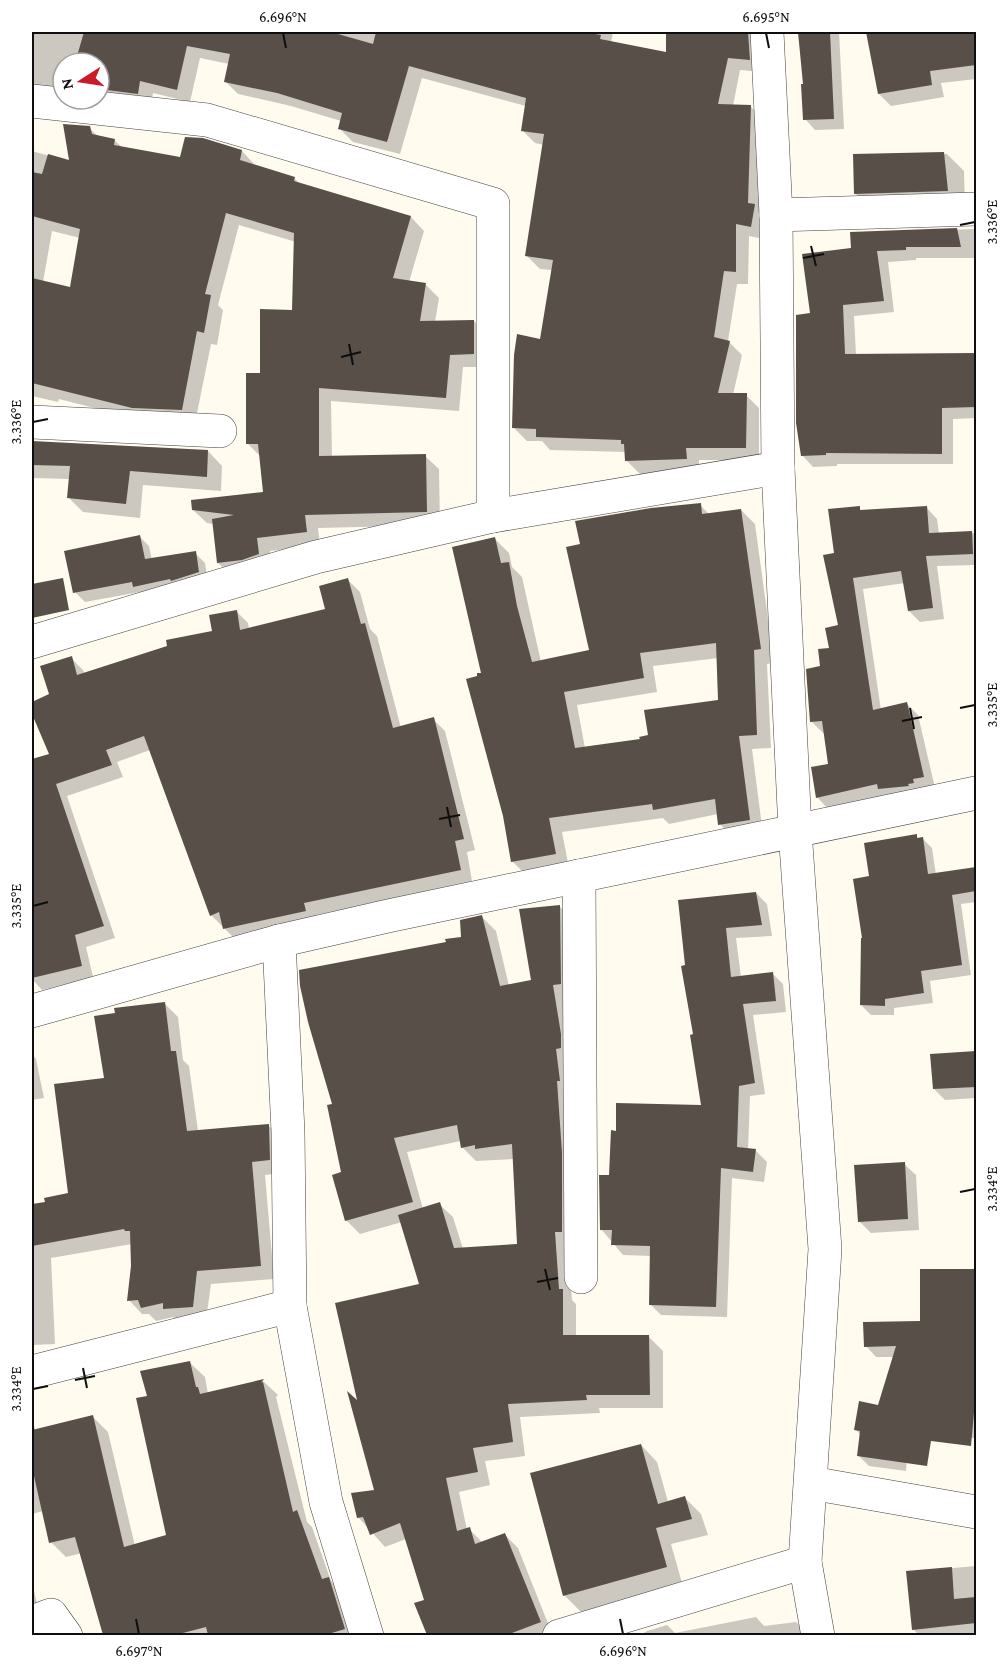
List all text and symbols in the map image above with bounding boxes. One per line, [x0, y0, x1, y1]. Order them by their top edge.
text: 6.696°N [259, 9, 307, 25]
text: 6.695°N [742, 9, 790, 25]
north arrow [51, 51, 111, 111]
text: N [57, 77, 76, 91]
text: 3.336°E [984, 199, 1000, 245]
text: 3.336°E [8, 399, 24, 445]
text: 3.335°E [984, 683, 1000, 727]
text: 3.335°E [8, 884, 24, 928]
text: 3.334°E [984, 1166, 1000, 1212]
text: 3.334°E [8, 1366, 24, 1412]
text: 6.697°N [115, 1643, 163, 1659]
text: 6.696°N [599, 1643, 647, 1659]

